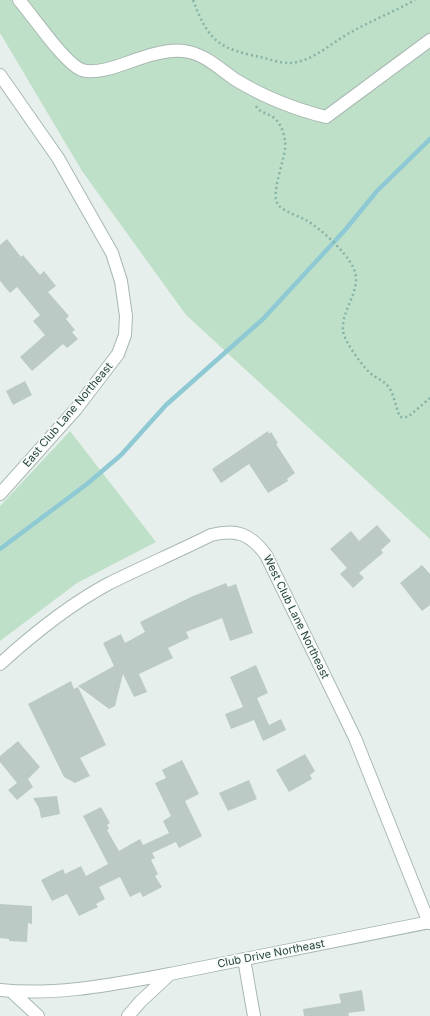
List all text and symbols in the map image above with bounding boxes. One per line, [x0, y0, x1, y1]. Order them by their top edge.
street label: East Club Lane Northeast [20, 360, 116, 470]
street label: West Club Lane Northeast [260, 553, 332, 681]
street label: Club Drive Northeast [216, 937, 326, 971]

